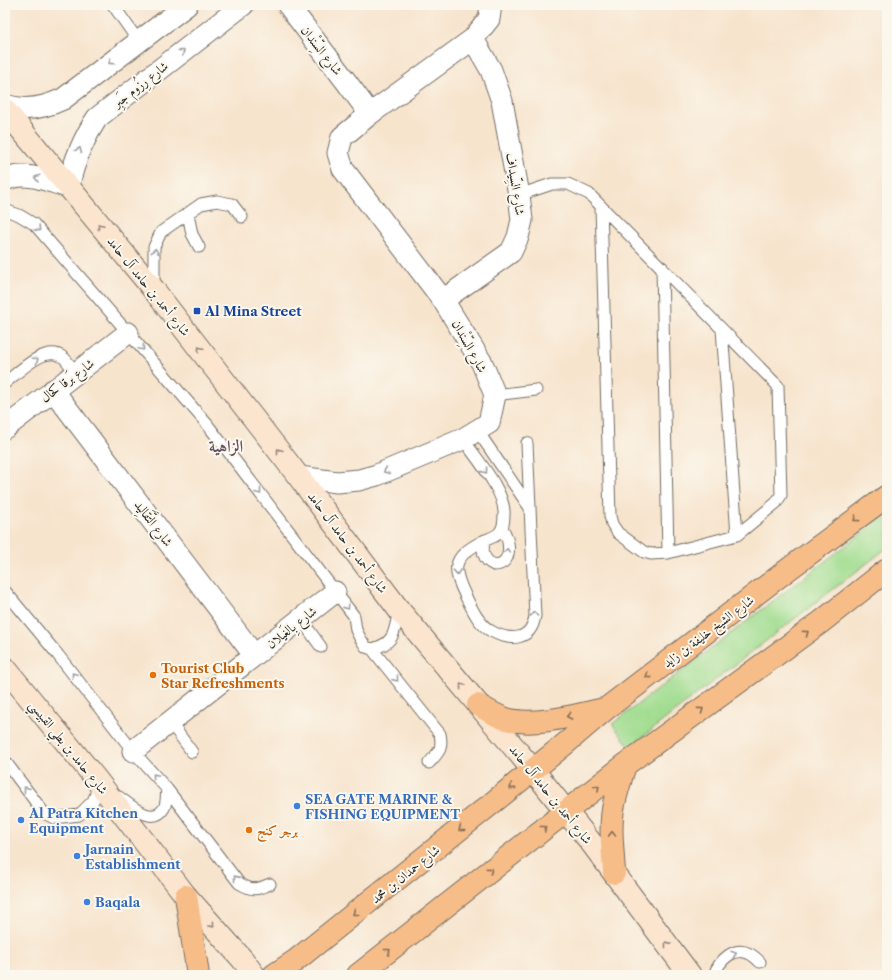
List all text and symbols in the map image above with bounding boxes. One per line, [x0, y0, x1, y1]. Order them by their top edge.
street label: شارع السِّنْدان [295, 22, 347, 80]
one-way arrow [177, 50, 184, 57]
street label: شارع رِزُوم جَبِر [106, 56, 173, 115]
one-way arrow [109, 57, 116, 64]
one-way arrow [75, 146, 83, 153]
street label: شارع السِّيداف [499, 151, 530, 217]
one-way arrow [33, 174, 40, 183]
one-way arrow [98, 223, 105, 230]
one-way arrow [34, 224, 41, 232]
street label: شارع أحمد بن حامد آل حامد [101, 233, 194, 341]
one-way arrow [150, 248, 159, 254]
place label: Al Mina Street [204, 303, 302, 319]
marker: Al Mina Street [192, 306, 202, 316]
street label: شارع السِّنْدان [445, 316, 492, 377]
one-way arrow [137, 344, 144, 351]
one-way arrow [197, 346, 204, 353]
street label: شارع بَرقا كحال [36, 354, 99, 409]
one-way arrow [32, 358, 39, 365]
district label: الزاهية [209, 436, 243, 456]
one-way arrow [277, 449, 284, 456]
one-way arrow [383, 466, 391, 474]
one-way arrow [480, 467, 488, 474]
one-way arrow [255, 488, 262, 495]
street label: شارع أحمد بن حامد آل حامد [301, 488, 391, 598]
street label: شارع التَّقَالِيد [128, 495, 179, 552]
one-way arrow [853, 514, 860, 521]
one-way arrow [503, 548, 512, 554]
one-way arrow [453, 569, 462, 575]
street label: شارع الشيخ خليفة بن زايد [659, 592, 759, 674]
street label: شارع بِالغَيلان [262, 602, 322, 655]
one-way arrow [342, 603, 350, 610]
one-way arrow [530, 611, 538, 617]
one-way arrow [802, 630, 809, 638]
place label: Tourist Club Star Refreshments [161, 660, 284, 691]
marker: Tourist Club Star Refreshments [148, 670, 158, 680]
one-way arrow [646, 672, 653, 679]
one-way arrow [71, 673, 78, 680]
one-way arrow [392, 675, 399, 682]
one-way arrow [460, 684, 467, 691]
street label: شارع حامد بن بطي القبيسي [22, 697, 112, 800]
one-way arrow [697, 707, 704, 715]
one-way arrow [566, 711, 572, 720]
street label: شارع أحمد بن حامد آل حامد [503, 741, 596, 849]
one-way arrow [153, 774, 160, 781]
one-way arrow [509, 782, 517, 789]
one-way arrow [592, 785, 599, 792]
one-way arrow [23, 786, 30, 793]
place label: SEA GATE MARINE & FISHING EQUIPMENT [305, 791, 460, 822]
marker: SEA GATE MARINE & FISHING EQUIPMENT [292, 801, 302, 811]
place label: Al Patra Kitchen Equipment [28, 805, 138, 836]
marker: Al Patra Kitchen Equipment [16, 815, 26, 825]
place label: برجر كنج [257, 822, 299, 843]
one-way arrow [458, 824, 466, 831]
marker: برجر كنج [244, 825, 254, 835]
one-way arrow [540, 826, 547, 833]
one-way arrow [608, 831, 616, 837]
place label: Jarnain Establishment [83, 841, 181, 872]
street label: شارع حمدان بن محمد [367, 841, 445, 910]
marker: Jarnain Establishment [72, 851, 82, 861]
one-way arrow [486, 868, 493, 875]
one-way arrow [233, 876, 240, 883]
place label: Baqala [95, 894, 141, 910]
marker: Baqala [82, 897, 92, 907]
one-way arrow [352, 909, 359, 916]
one-way arrow [207, 920, 214, 928]
one-way arrow [665, 941, 672, 948]
one-way arrow [384, 948, 391, 955]
one-way arrow [730, 950, 737, 959]

